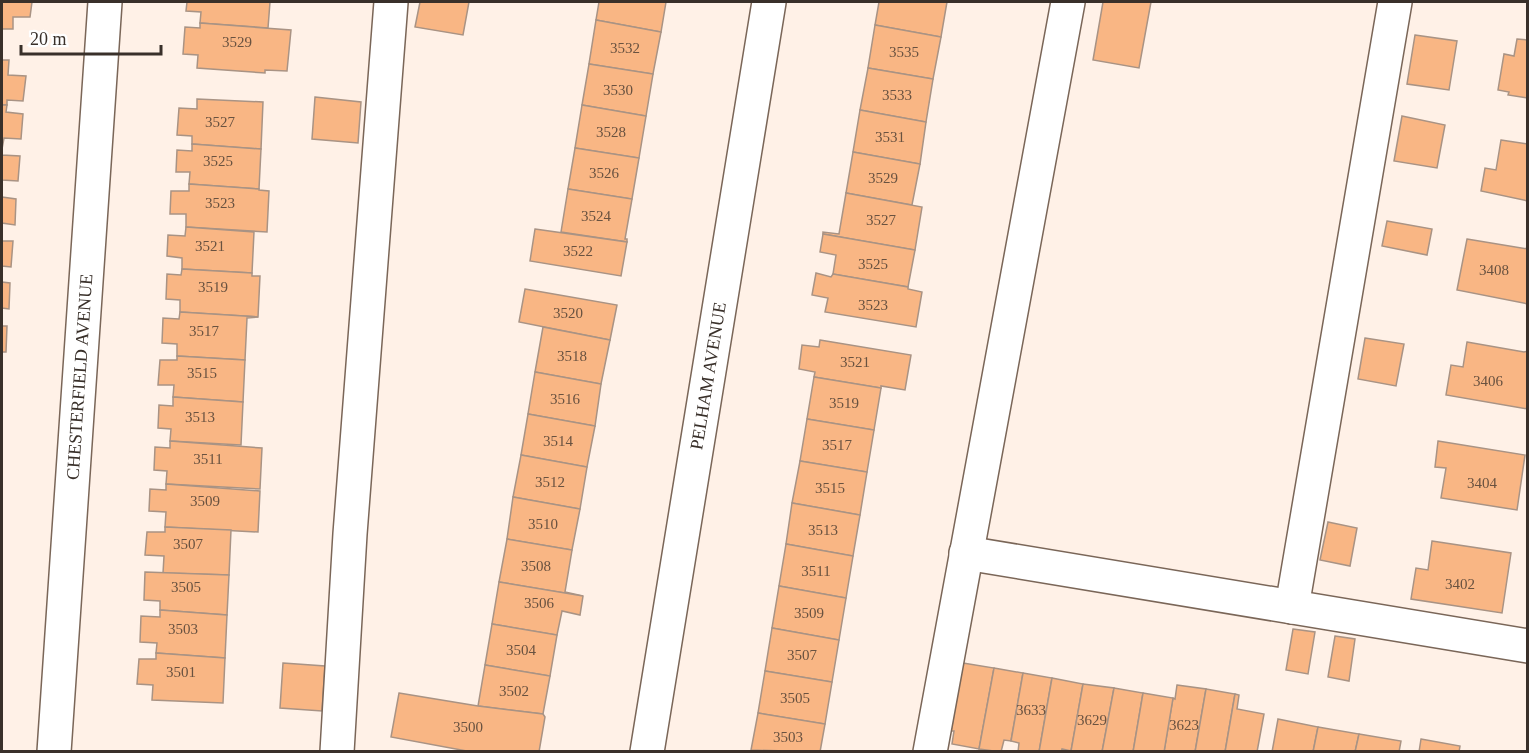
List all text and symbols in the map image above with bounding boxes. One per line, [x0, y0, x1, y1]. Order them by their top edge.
scale bar [21, 18, 160, 56]
text: 20 m [30, 29, 67, 49]
house number: 3529 [222, 34, 252, 50]
house number: 3532 [610, 40, 640, 56]
house number: 3535 [889, 44, 919, 60]
house number: 3530 [603, 82, 633, 98]
house number: 3533 [882, 87, 912, 103]
house number: 3527 [205, 114, 236, 130]
house number: 3528 [596, 124, 626, 140]
house number: 3531 [875, 129, 905, 145]
house number: 3525 [203, 153, 233, 169]
house number: 3526 [589, 165, 620, 181]
house number: 3529 [868, 170, 898, 186]
house number: 3523 [205, 195, 235, 211]
house number: 3524 [581, 208, 612, 224]
house number: 3527 [866, 212, 897, 228]
house number: 3521 [195, 238, 225, 254]
house number: 3522 [563, 243, 593, 259]
house number: 3525 [858, 256, 888, 272]
house number: 3408 [1479, 262, 1509, 278]
street label: CHESTERFIELD AVENUE [63, 273, 96, 480]
house number: 3519 [198, 279, 228, 295]
house number: 3523 [858, 297, 888, 313]
street label: PELHAM AVENUE [686, 301, 730, 451]
house number: 3520 [553, 305, 583, 321]
house number: 3517 [189, 323, 220, 339]
house number: 3518 [557, 348, 587, 364]
house number: 3521 [840, 354, 870, 370]
house number: 3515 [187, 365, 217, 381]
house number: 3406 [1473, 373, 1504, 389]
house number: 3516 [550, 391, 581, 407]
house number: 3519 [829, 395, 859, 411]
house number: 3513 [185, 409, 215, 425]
house number: 3514 [543, 433, 574, 449]
house number: 3517 [822, 437, 853, 453]
house number: 3511 [193, 451, 223, 467]
house number: 3512 [535, 474, 565, 490]
house number: 3404 [1467, 475, 1498, 491]
house number: 3515 [815, 480, 845, 496]
house number: 3509 [190, 493, 220, 509]
house number: 3510 [528, 516, 558, 532]
house number: 3513 [808, 522, 838, 538]
house number: 3507 [173, 536, 204, 552]
house number: 3508 [521, 558, 551, 574]
house number: 3511 [801, 563, 831, 579]
house number: 3402 [1445, 576, 1475, 592]
house number: 3505 [171, 579, 201, 595]
house number: 3506 [524, 595, 555, 611]
house number: 3509 [794, 605, 824, 621]
house number: 3503 [168, 621, 198, 637]
house number: 3504 [506, 642, 537, 658]
house number: 3507 [787, 647, 818, 663]
house number: 3501 [166, 664, 196, 680]
house number: 3502 [499, 683, 529, 699]
house number: 3505 [780, 690, 810, 706]
house number: 3633 [1016, 702, 1046, 718]
house number: 3629 [1077, 712, 1107, 728]
house number: 3623 [1169, 717, 1199, 733]
house number: 3500 [453, 719, 483, 735]
house number: 3503 [773, 729, 803, 745]

